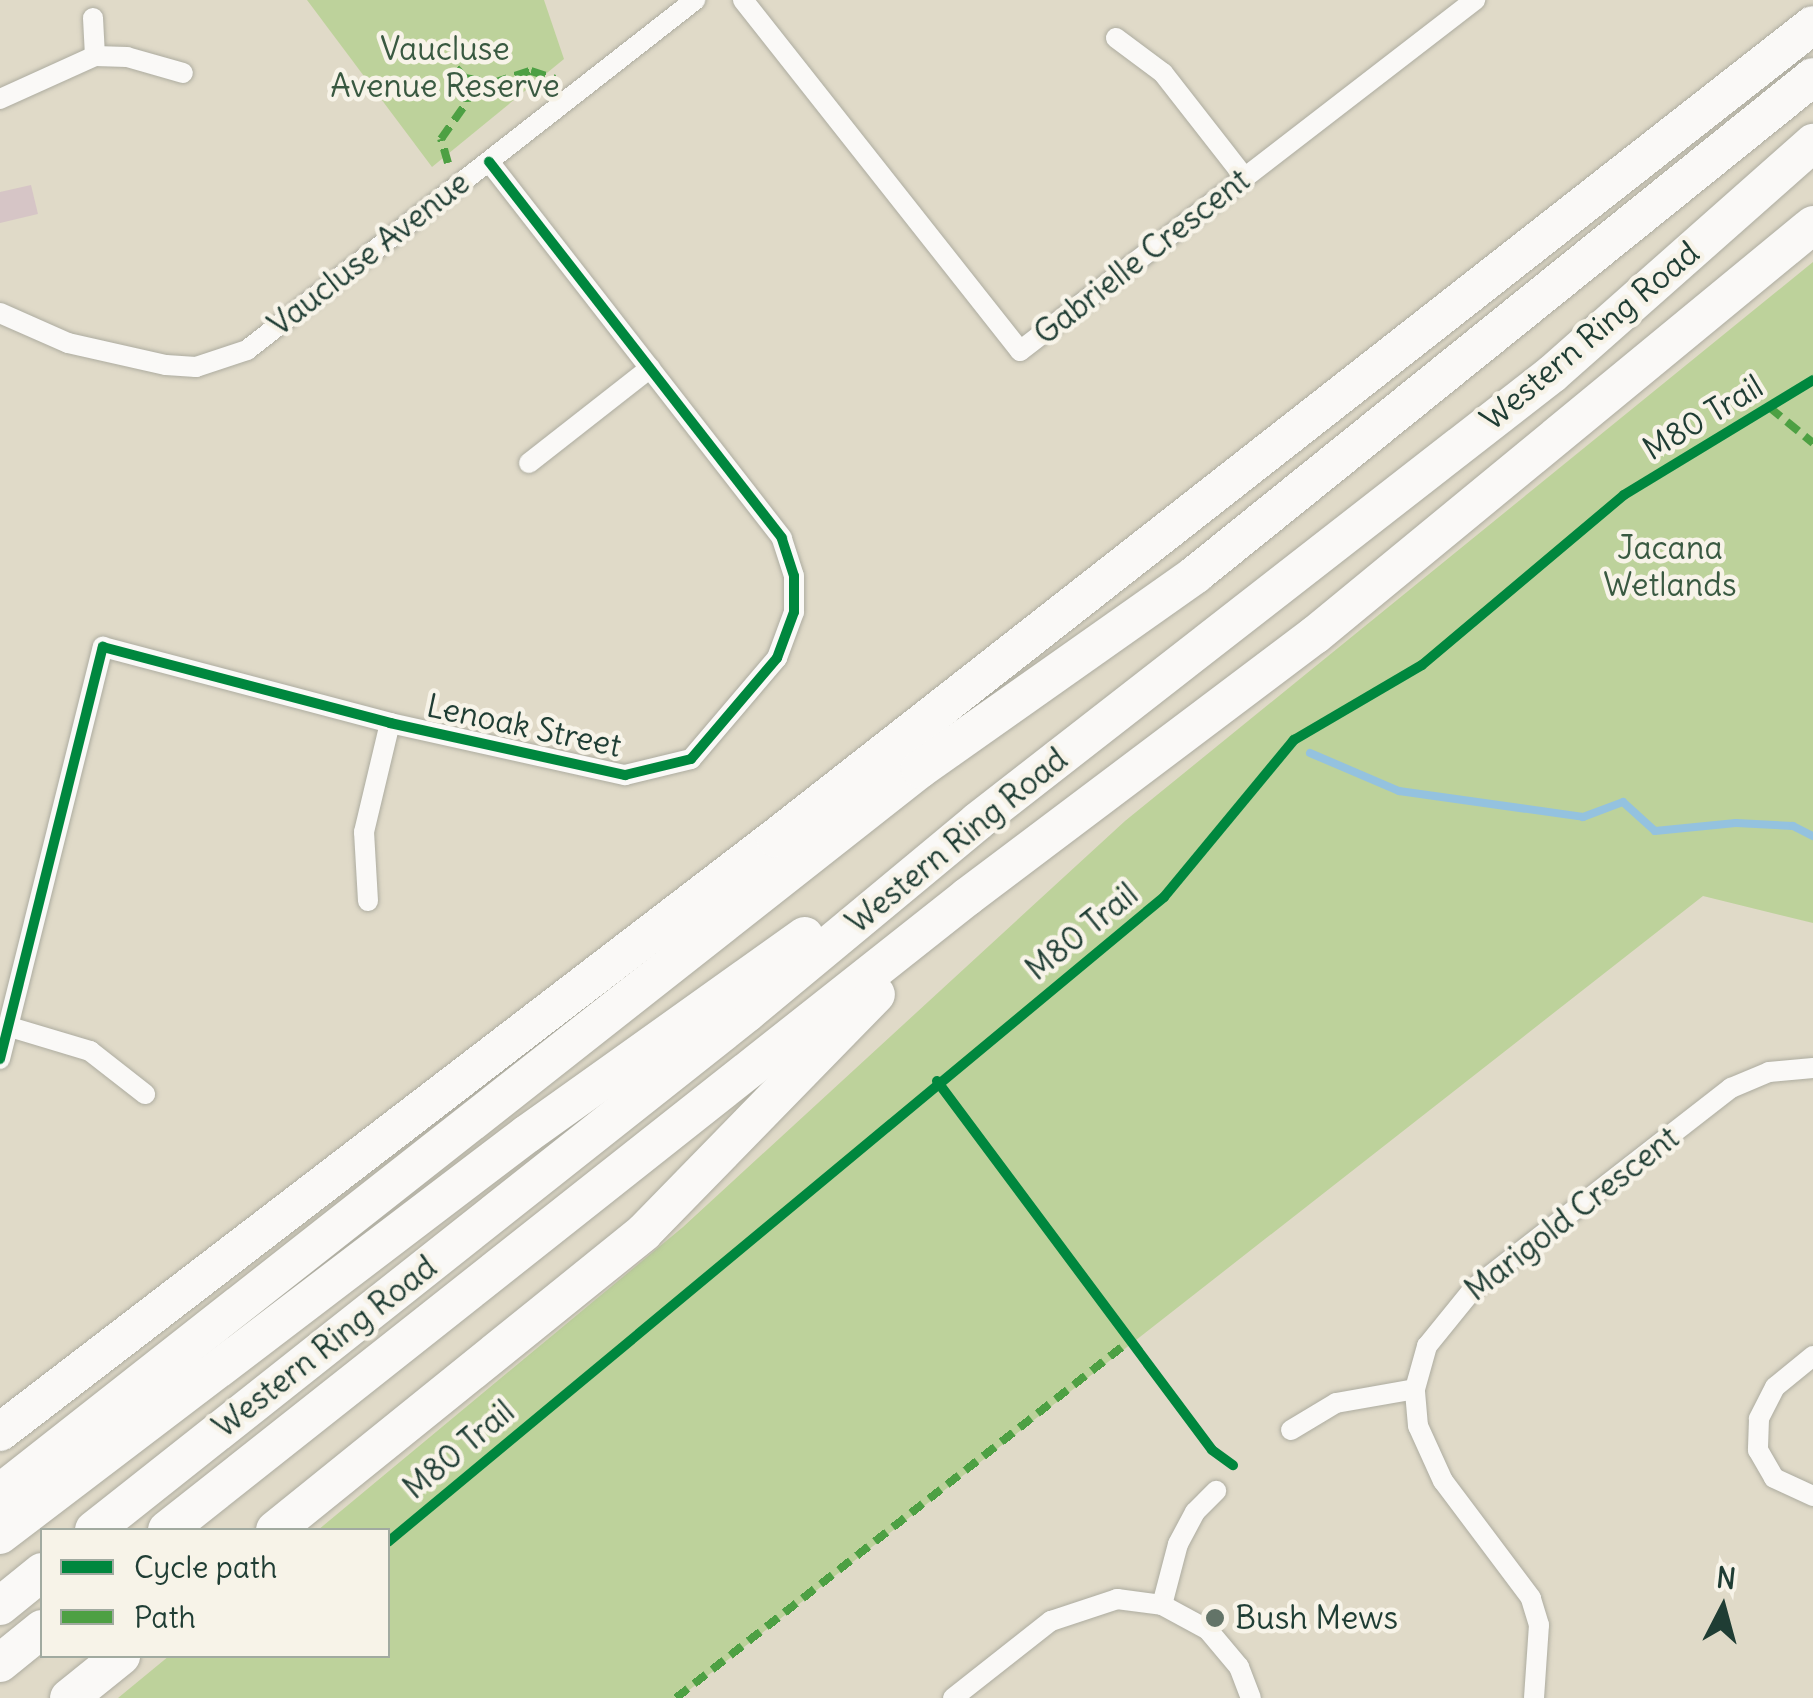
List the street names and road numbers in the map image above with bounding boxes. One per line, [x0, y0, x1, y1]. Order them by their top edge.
street label: Gabrielle Crescent [1027, 161, 1257, 353]
street label: Vaucluse Avenue [261, 164, 477, 344]
street label: Western Ring Road [1473, 234, 1707, 438]
street label: M80 Trail [1636, 367, 1770, 469]
street label: Lenoak Street [423, 687, 625, 765]
street label: Western Ring Road [839, 740, 1075, 942]
street label: M80 Trail [1018, 875, 1146, 989]
street label: Marigold Crescent [1458, 1119, 1686, 1309]
street label: Western Ring Road [206, 1248, 444, 1446]
street label: M80 Trail [396, 1393, 522, 1507]

